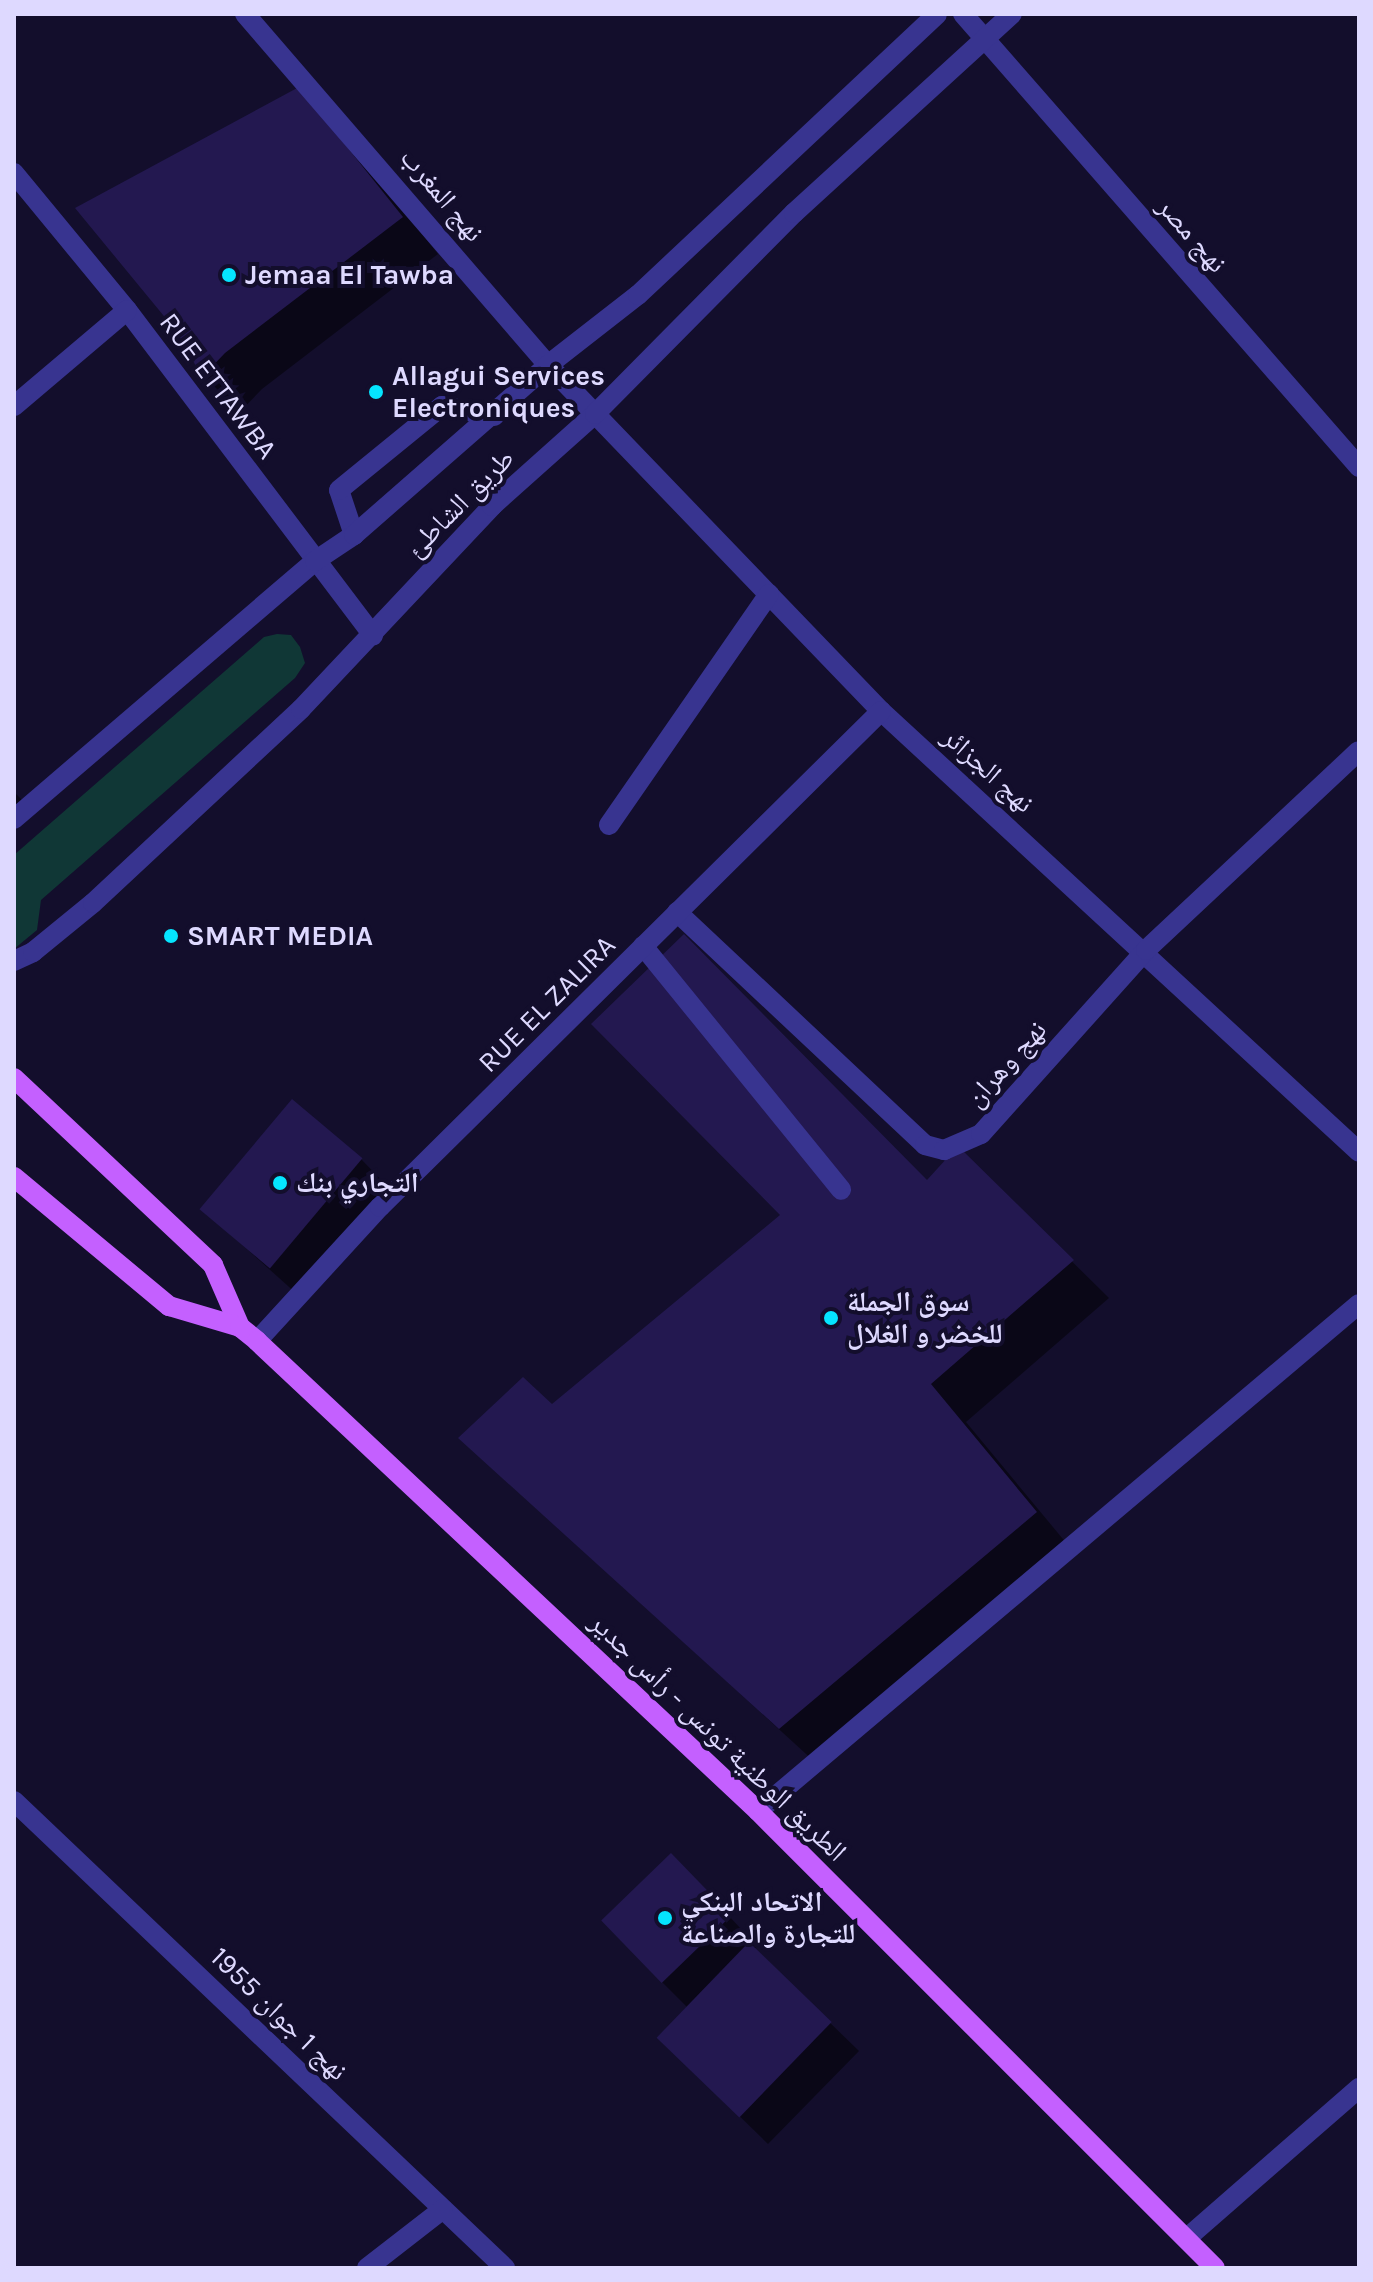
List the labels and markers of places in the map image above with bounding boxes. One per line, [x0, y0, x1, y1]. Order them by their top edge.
place label: Jemaa El Tawba [245, 258, 454, 292]
marker: Jemaa El Tawba [220, 266, 238, 284]
place label: Allagui Services Electroniques [392, 359, 605, 425]
marker: Allagui Services Electroniques [367, 383, 385, 401]
place label: SMART MEDIA [187, 919, 373, 953]
marker: SMART MEDIA [162, 927, 180, 945]
place label: التجاري بنك [296, 1166, 419, 1200]
marker: التجاري بنك [271, 1174, 289, 1192]
place label: سوق الجملة للخضر و الغلال [847, 1285, 1003, 1351]
marker: سوق الجملة للخضر و الغلال [822, 1309, 840, 1327]
place label: الاتحاد البنكي للتجارة والصناعة [681, 1885, 855, 1951]
marker: الاتحاد البنكي للتجارة والصناعة [656, 1909, 674, 1927]

